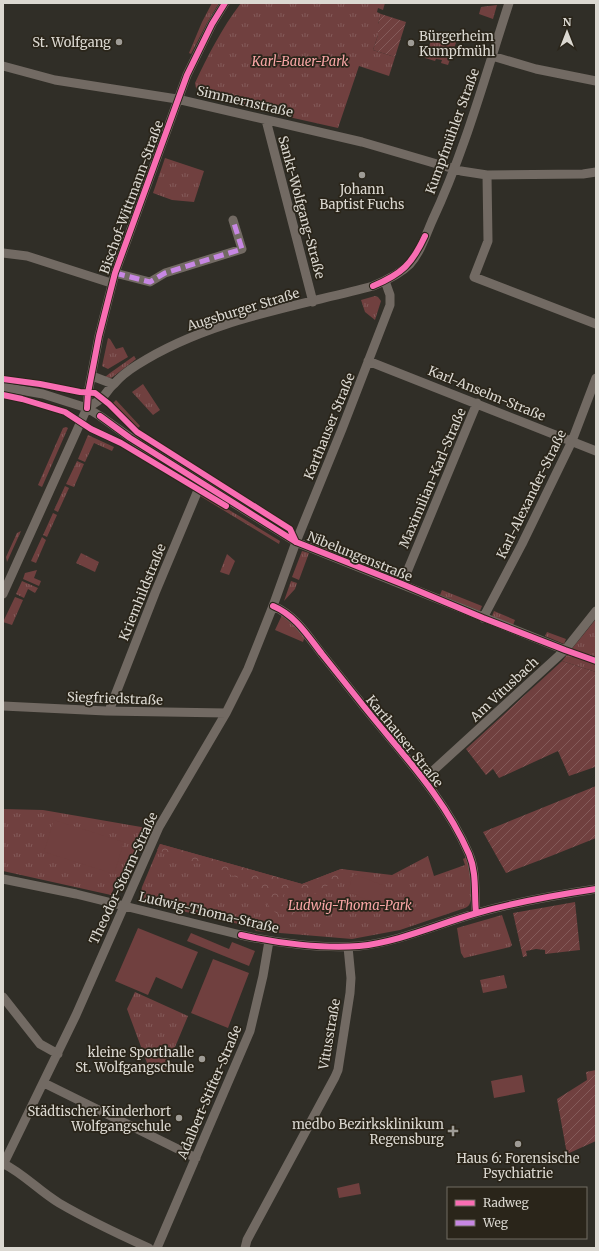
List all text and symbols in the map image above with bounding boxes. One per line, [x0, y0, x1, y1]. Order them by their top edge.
north arrow [547, 12, 587, 52]
text: N [563, 15, 572, 29]
place label: Bürgerheim Kumpfmühl [419, 28, 495, 60]
place label: St. Wolfgang [32, 34, 111, 51]
marker: St. Wolfgang [114, 37, 124, 47]
marker: Bürgerheim Kumpfmühl [406, 38, 416, 48]
park label: Karl-Bauer-Park [251, 53, 348, 70]
street label: Kumpfmühler Straße [422, 66, 483, 196]
street label: Simmernstraße [195, 82, 295, 121]
street label: Bischof-Wittmann-Straße [96, 118, 167, 276]
street label: Sankt-Wolfgang-Straße [274, 134, 329, 281]
marker: Johann Baptist Fuchs [357, 170, 367, 180]
place label: Johann Baptist Fuchs [320, 181, 404, 213]
street label: Augsburger Straße [184, 284, 302, 335]
street label: Karl-Anselm-Straße [425, 362, 548, 425]
street label: Karthauser Straße [300, 370, 359, 482]
street label: Maximilian-Karl-Straße [395, 405, 470, 551]
street label: Karl-Alexander-Straße [493, 427, 570, 561]
street label: Nibelungenstraße [305, 528, 415, 585]
street label: Kriemhildstraße [115, 541, 170, 643]
street label: Am Vitusbach [466, 653, 542, 726]
street label: Siegfriedstraße [67, 688, 164, 709]
street label: Karthauser Straße [362, 692, 447, 791]
street label: Theodor-Storm-Straße [85, 809, 162, 947]
street label: Ludwig-Thoma-Straße [137, 888, 281, 937]
park label: Ludwig-Thoma-Park [288, 897, 412, 914]
street label: Vitusstraße [315, 997, 344, 1072]
street label: Adalbert-Stifter-Straße [173, 1022, 245, 1163]
place label: kleine Sporthalle St. Wolfgangschule [75, 1044, 194, 1076]
marker: kleine Sporthalle St. Wolfgangschule [197, 1054, 207, 1064]
place label: Städtischer Kinderhort Wolfgangschule [28, 1103, 171, 1135]
marker: Städtischer Kinderhort Wolfgangschule [174, 1113, 184, 1123]
place label: medbo Bezirksklinikum Regensburg [292, 1116, 444, 1148]
marker: medbo Bezirksklinikum Regensburg [447, 1125, 459, 1137]
marker: Haus 6: Forensische Psychiatrie [513, 1139, 523, 1149]
place label: Haus 6: Forensische Psychiatrie [456, 1150, 580, 1182]
legend [447, 1187, 587, 1239]
text: Radweg [483, 1195, 529, 1210]
text: Weg [482, 1215, 509, 1230]

